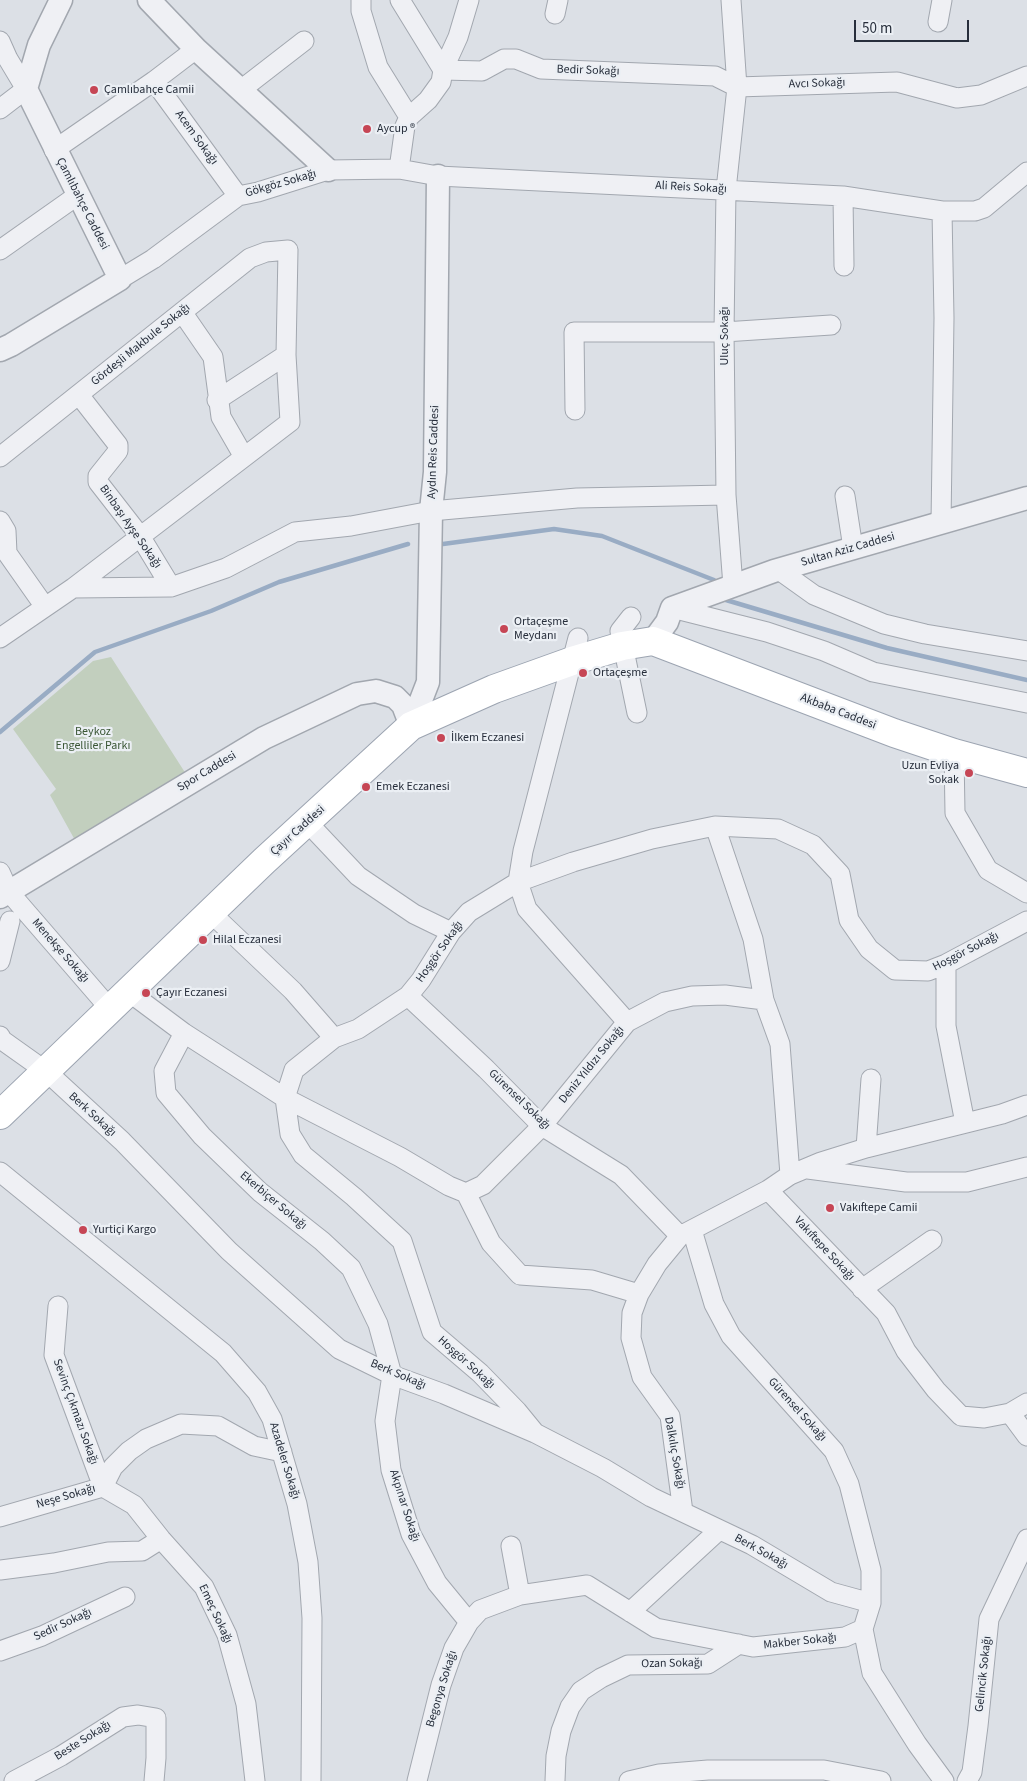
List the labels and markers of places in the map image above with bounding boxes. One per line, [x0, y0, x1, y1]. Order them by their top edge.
place label: Çamlıbahçe Camii [104, 83, 194, 97]
marker: Çamlıbahçe Camii [88, 84, 100, 96]
place label: Aycup ® [377, 122, 415, 136]
marker: Aycup ® [361, 123, 373, 135]
place label: Ortaçeşme Meydanı [514, 615, 568, 643]
marker: Ortaçeşme Meydanı [498, 623, 510, 635]
place label: Ortaçeşme [593, 666, 647, 680]
marker: Ortaçeşme [577, 667, 589, 679]
place label: İlkem Eczanesi [451, 731, 524, 745]
marker: İlkem Eczanesi [435, 732, 447, 744]
place label: Uzun Evliya Sokak [902, 759, 959, 787]
marker: Uzun Evliya Sokak [963, 767, 975, 779]
place label: Emek Eczanesi [376, 780, 450, 794]
marker: Emek Eczanesi [360, 781, 372, 793]
place label: Hilal Eczanesi [213, 933, 281, 947]
marker: Hilal Eczanesi [197, 934, 209, 946]
place label: Çayır Eczanesi [156, 986, 227, 1000]
marker: Çayır Eczanesi [140, 987, 152, 999]
place label: Vakıftepe Camii [840, 1201, 918, 1215]
marker: Vakıftepe Camii [824, 1202, 836, 1214]
place label: Yurtiçi Kargo [93, 1223, 156, 1237]
marker: Yurtiçi Kargo [77, 1224, 89, 1236]

